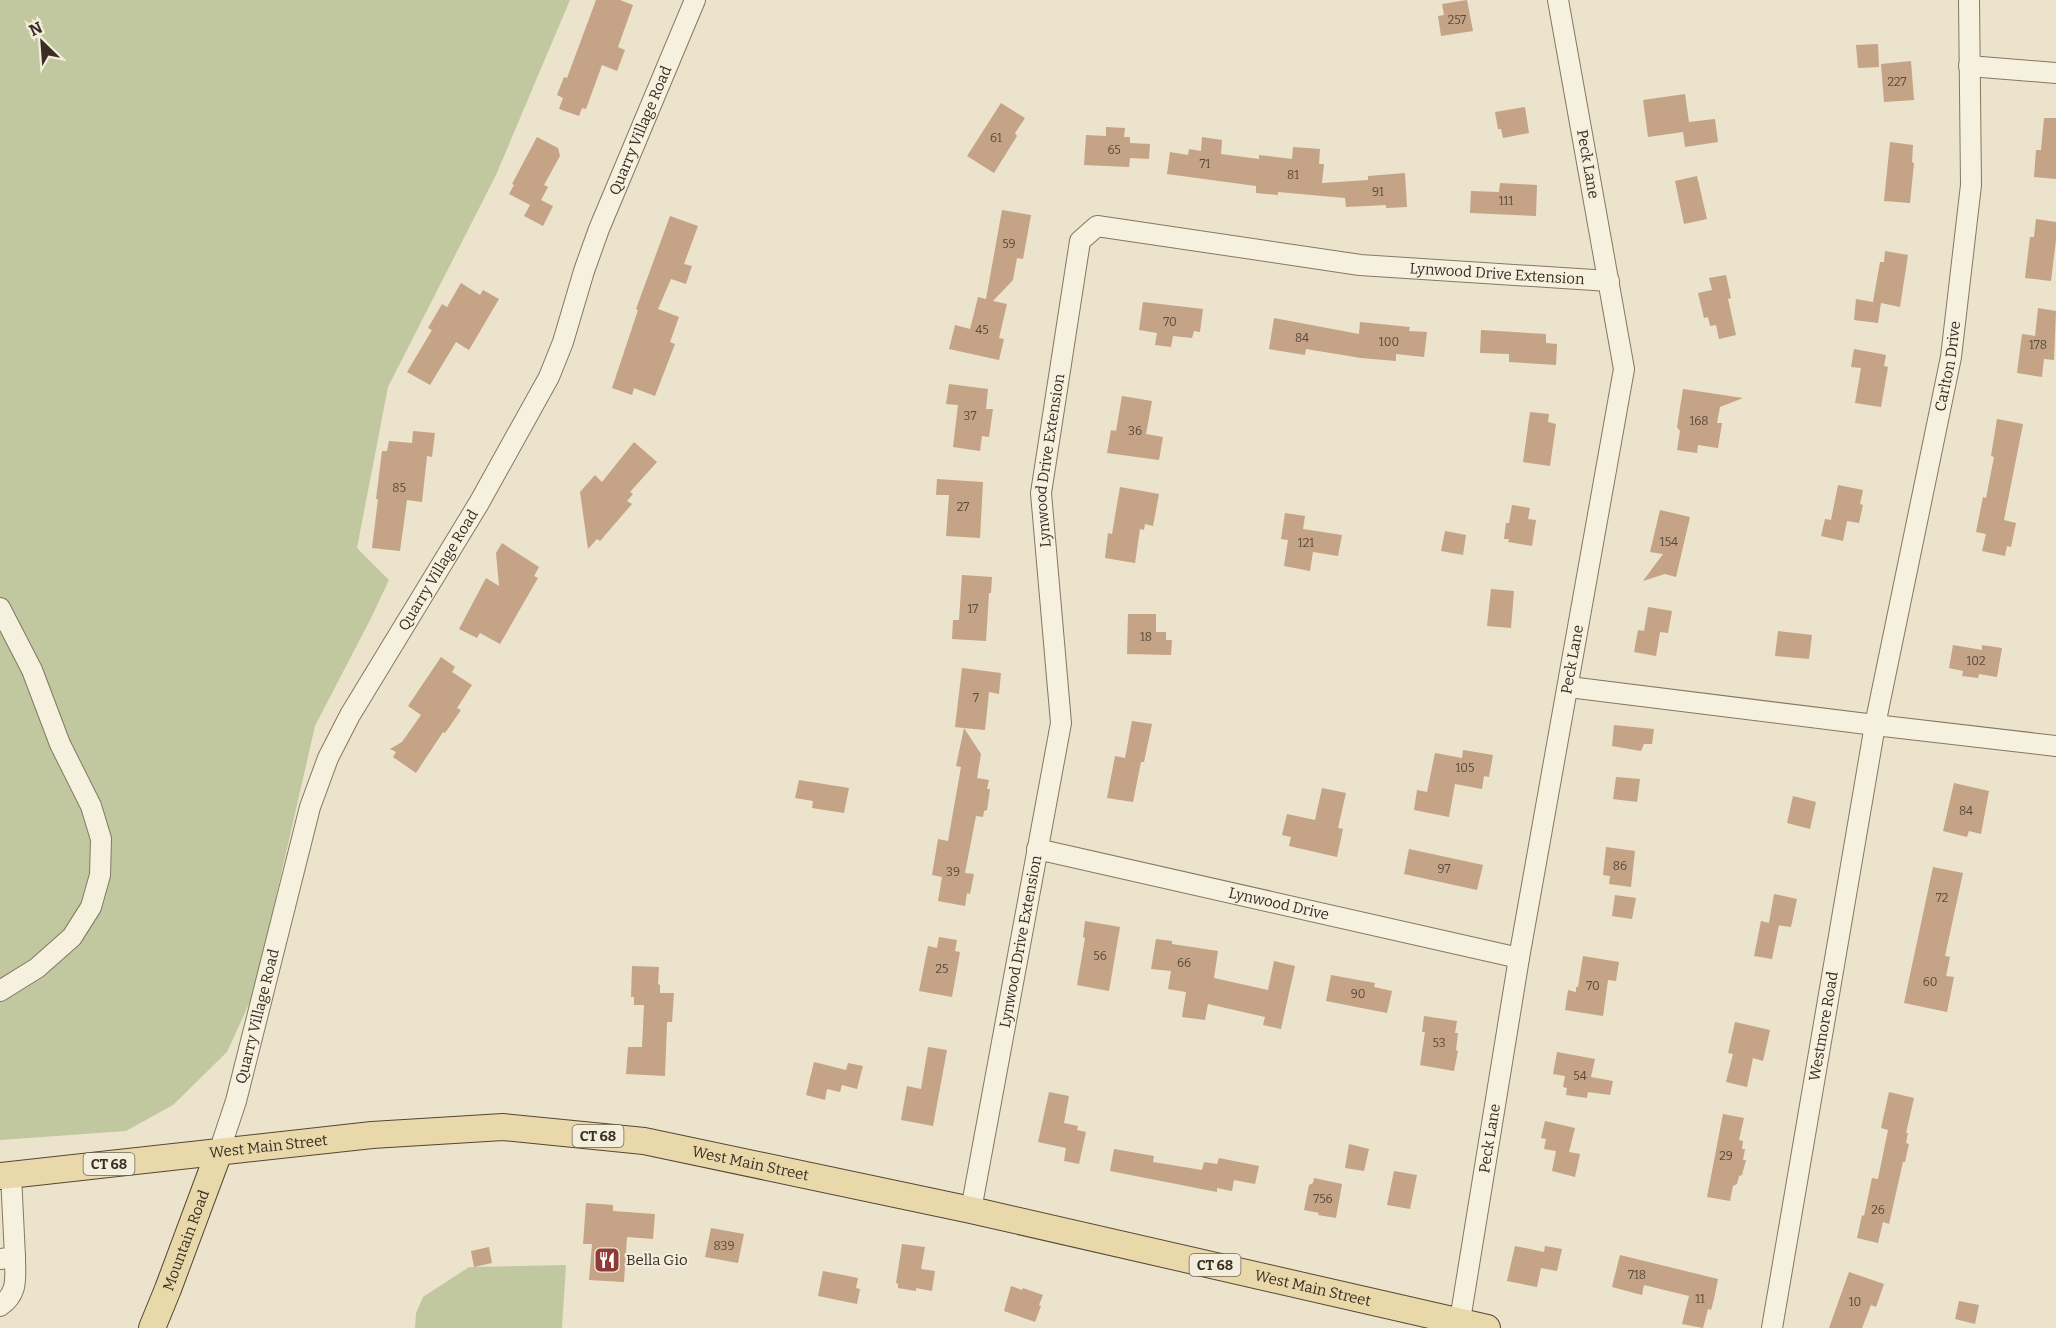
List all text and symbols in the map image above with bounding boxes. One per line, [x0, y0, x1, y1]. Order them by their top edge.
north arrow [12, 12, 72, 72]
house number: 257 [1448, 13, 1466, 27]
text: N [26, 18, 45, 40]
street label: Quarry Village Road [605, 63, 675, 198]
house number: 227 [1888, 75, 1906, 89]
street label: Peck Lane [1573, 128, 1603, 200]
house number: 61 [990, 131, 1002, 145]
house number: 65 [1107, 143, 1121, 157]
house number: 71 [1200, 157, 1211, 171]
house number: 81 [1287, 168, 1299, 182]
house number: 91 [1372, 185, 1384, 199]
house number: 111 [1499, 194, 1513, 208]
house number: 59 [1002, 237, 1016, 251]
street label: Lynwood Drive Extension [1409, 259, 1586, 288]
house number: 70 [1163, 315, 1177, 329]
street label: Carlton Drive [1931, 320, 1964, 413]
house number: 45 [975, 323, 989, 337]
house number: 84 [1295, 331, 1309, 345]
house number: 100 [1379, 335, 1399, 349]
house number: 178 [2029, 338, 2047, 352]
street label: Lynwood Drive Extension [1032, 372, 1068, 548]
house number: 37 [964, 409, 976, 423]
house number: 168 [1689, 414, 1709, 428]
house number: 36 [1128, 424, 1142, 438]
house number: 85 [392, 481, 406, 495]
house number: 27 [957, 500, 969, 514]
street label: Quarry Village Road [394, 506, 482, 634]
house number: 154 [1660, 535, 1678, 549]
house number: 121 [1298, 536, 1314, 550]
house number: 17 [968, 602, 978, 616]
street label: Peck Lane [1557, 623, 1587, 695]
house number: 18 [1140, 630, 1152, 644]
house number: 102 [1966, 654, 1986, 668]
house number: 7 [973, 691, 979, 705]
house number: 105 [1456, 761, 1474, 775]
house number: 84 [1959, 804, 1973, 818]
street label: Lynwood Drive Extension [996, 853, 1045, 1029]
house number: 86 [1613, 859, 1627, 873]
house number: 97 [1438, 862, 1450, 876]
house number: 39 [946, 865, 960, 879]
street label: Lynwood Drive [1227, 884, 1331, 924]
house number: 72 [1936, 891, 1948, 905]
street label: Quarry Village Road [232, 947, 283, 1086]
house number: 56 [1093, 949, 1107, 963]
house number: 66 [1177, 956, 1191, 970]
house number: 25 [936, 962, 948, 976]
street label: Westmore Road [1805, 970, 1842, 1083]
house number: 60 [1923, 975, 1937, 989]
house number: 70 [1586, 979, 1600, 993]
house number: 90 [1351, 987, 1365, 1001]
house number: 53 [1433, 1036, 1446, 1050]
house number: 54 [1573, 1069, 1587, 1083]
street label: Peck Lane [1475, 1102, 1504, 1174]
road number: CT 68 [572, 1125, 624, 1147]
street label: West Main Street [208, 1131, 329, 1162]
street label: West Main Street [690, 1142, 811, 1185]
house number: 29 [1719, 1149, 1733, 1163]
road number: CT 68 [84, 1153, 134, 1175]
street label: Mountain Road [159, 1187, 213, 1293]
house number: 756 [1313, 1192, 1333, 1206]
house number: 26 [1871, 1203, 1885, 1217]
house number: 839 [714, 1239, 734, 1253]
restaurant icon: Bella Gio [592, 1245, 622, 1275]
place label: Bella Gio [626, 1251, 688, 1269]
road number: CT 68 [1190, 1254, 1240, 1276]
street label: West Main Street [1253, 1266, 1373, 1310]
house number: 718 [1628, 1268, 1646, 1282]
house number: 11 [1695, 1292, 1705, 1306]
house number: 10 [1849, 1295, 1861, 1309]

